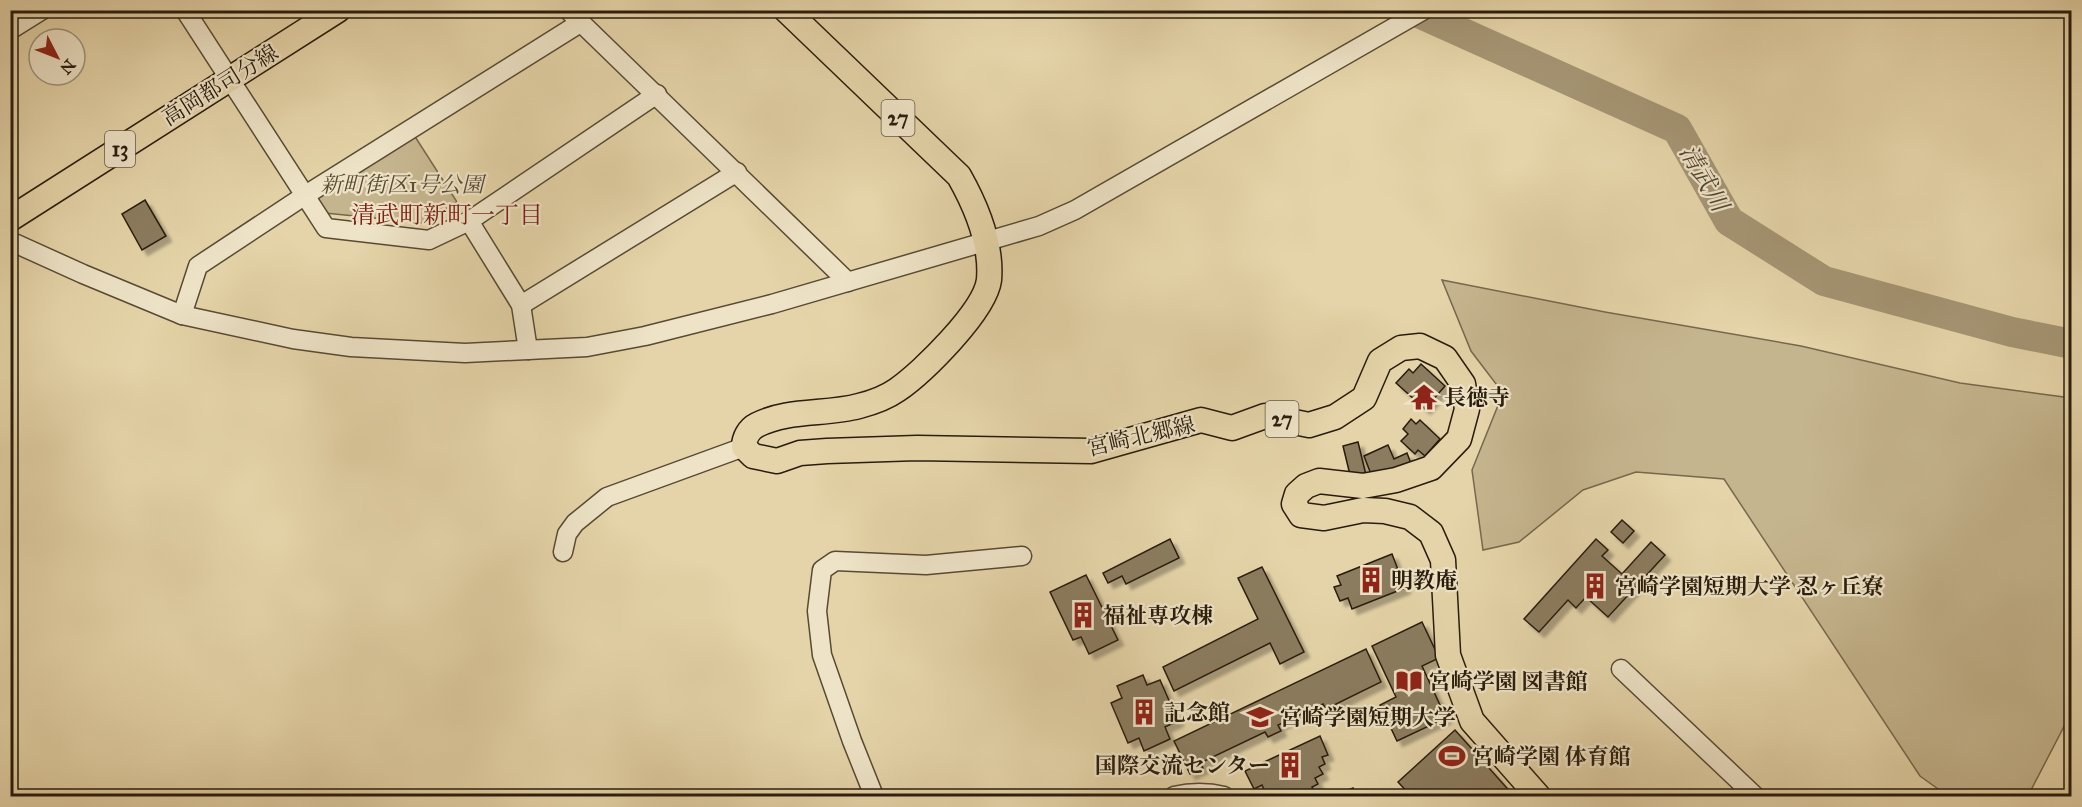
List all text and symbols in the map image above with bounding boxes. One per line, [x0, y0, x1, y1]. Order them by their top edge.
north arrow [27, 27, 87, 87]
street label: 高岡都司分線 [157, 39, 283, 131]
text: N [56, 55, 79, 78]
road number: 27 [882, 100, 914, 136]
road number: 13 [105, 131, 135, 167]
water label: 清武川 [1673, 139, 1736, 219]
park label: 新町街区1号公園 [321, 171, 486, 198]
district label: 清武町新町一丁目 [351, 200, 543, 230]
temple icon: 長徳寺 [1409, 382, 1439, 412]
place label: 長徳寺 [1444, 384, 1510, 411]
road number: 27 [1266, 401, 1298, 437]
street label: 宮崎北郷線 [1084, 410, 1198, 462]
building icon: 明教庵 [1356, 565, 1386, 595]
place label: 明教庵 [1391, 567, 1457, 594]
building icon: 宮崎学園短期大学 忍ヶ丘寮 [1580, 571, 1610, 601]
place label: 宮崎学園短期大学 忍ヶ丘寮 [1615, 573, 1884, 600]
building icon: 福祉専攻棟 [1068, 600, 1098, 630]
place label: 福祉専攻棟 [1103, 602, 1213, 629]
library icon: 宮崎学園 図書館 [1394, 666, 1424, 696]
place label: 宮崎学園 図書館 [1429, 668, 1588, 695]
building icon: 記念館 [1129, 697, 1159, 727]
place label: 記念館 [1164, 699, 1230, 726]
school or university icon: 宮崎学園短期大学 [1245, 702, 1275, 732]
place label: 宮崎学園短期大学 [1280, 704, 1456, 731]
sports icon: 宮崎学園 体育館 [1437, 741, 1467, 771]
place label: 宮崎学園 体育館 [1472, 743, 1631, 770]
building icon: 国際交流センター [1275, 750, 1305, 780]
place label: 国際交流センター [1095, 752, 1270, 779]

